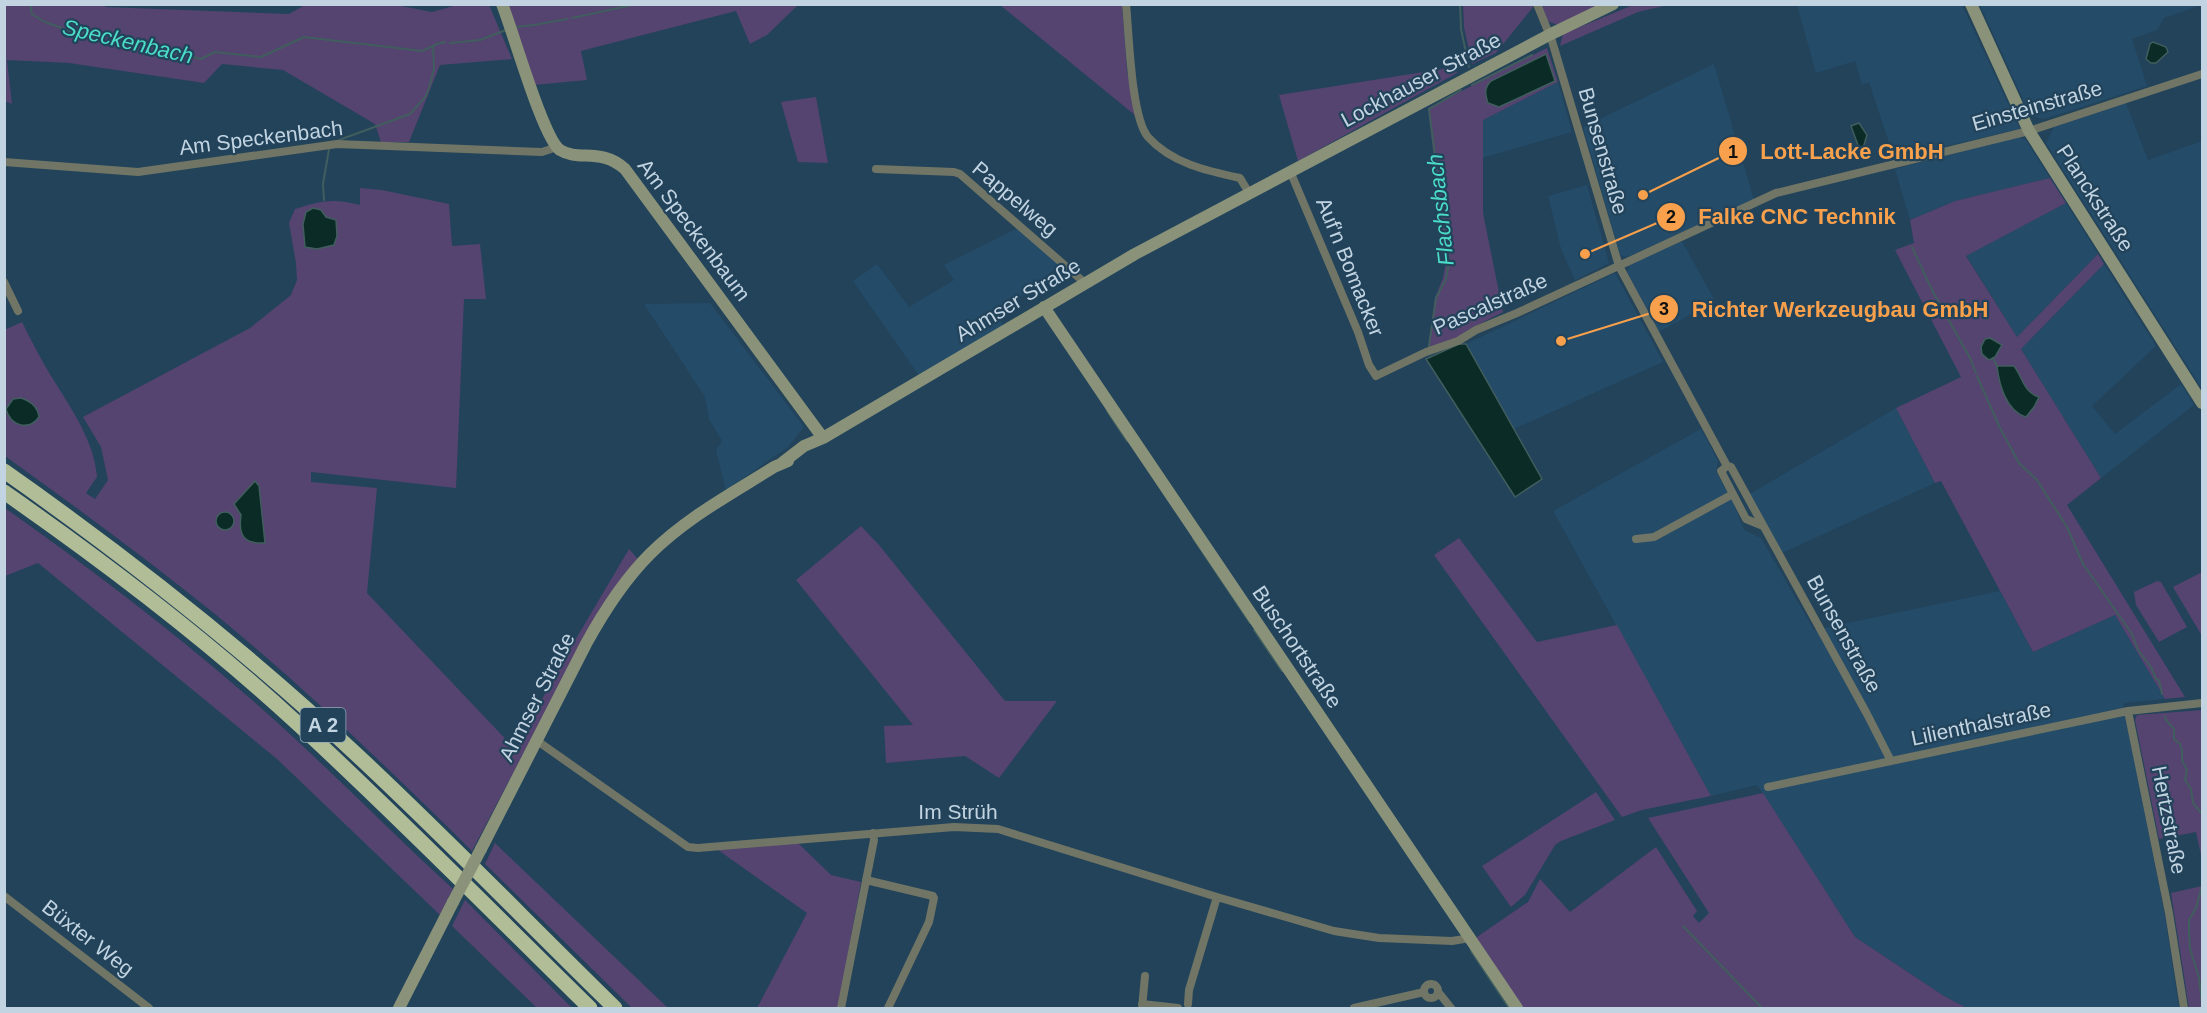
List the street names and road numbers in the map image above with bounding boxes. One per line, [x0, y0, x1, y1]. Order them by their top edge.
street label: Lockhauser Straße [1337, 28, 1504, 131]
street label: Einsteinstraße [1969, 76, 2105, 135]
street label: Bunsenstraße [1574, 85, 1633, 217]
street label: Am Speckenbach [178, 116, 344, 159]
street label: Planckstraße [2052, 140, 2138, 255]
street label: Am Speckenbaum [634, 154, 755, 305]
street label: Pappelweg [968, 156, 1063, 241]
street label: Auf'n Bomacker [1312, 194, 1389, 340]
street label: Ahmser Straße [951, 253, 1084, 346]
street label: Pascalstraße [1429, 268, 1550, 339]
street label: Bunsenstraße [1803, 571, 1886, 697]
street label: Buschortstraße [1248, 581, 1347, 712]
street label: Ahmser Straße [494, 629, 579, 765]
street label: Lilienthalstraße [1909, 697, 2053, 750]
road number: A 2 [300, 708, 346, 742]
street label: Hertzstraße [2148, 764, 2191, 876]
street label: Im Strüh [918, 800, 998, 823]
street label: Büxter Weg [38, 895, 138, 980]

